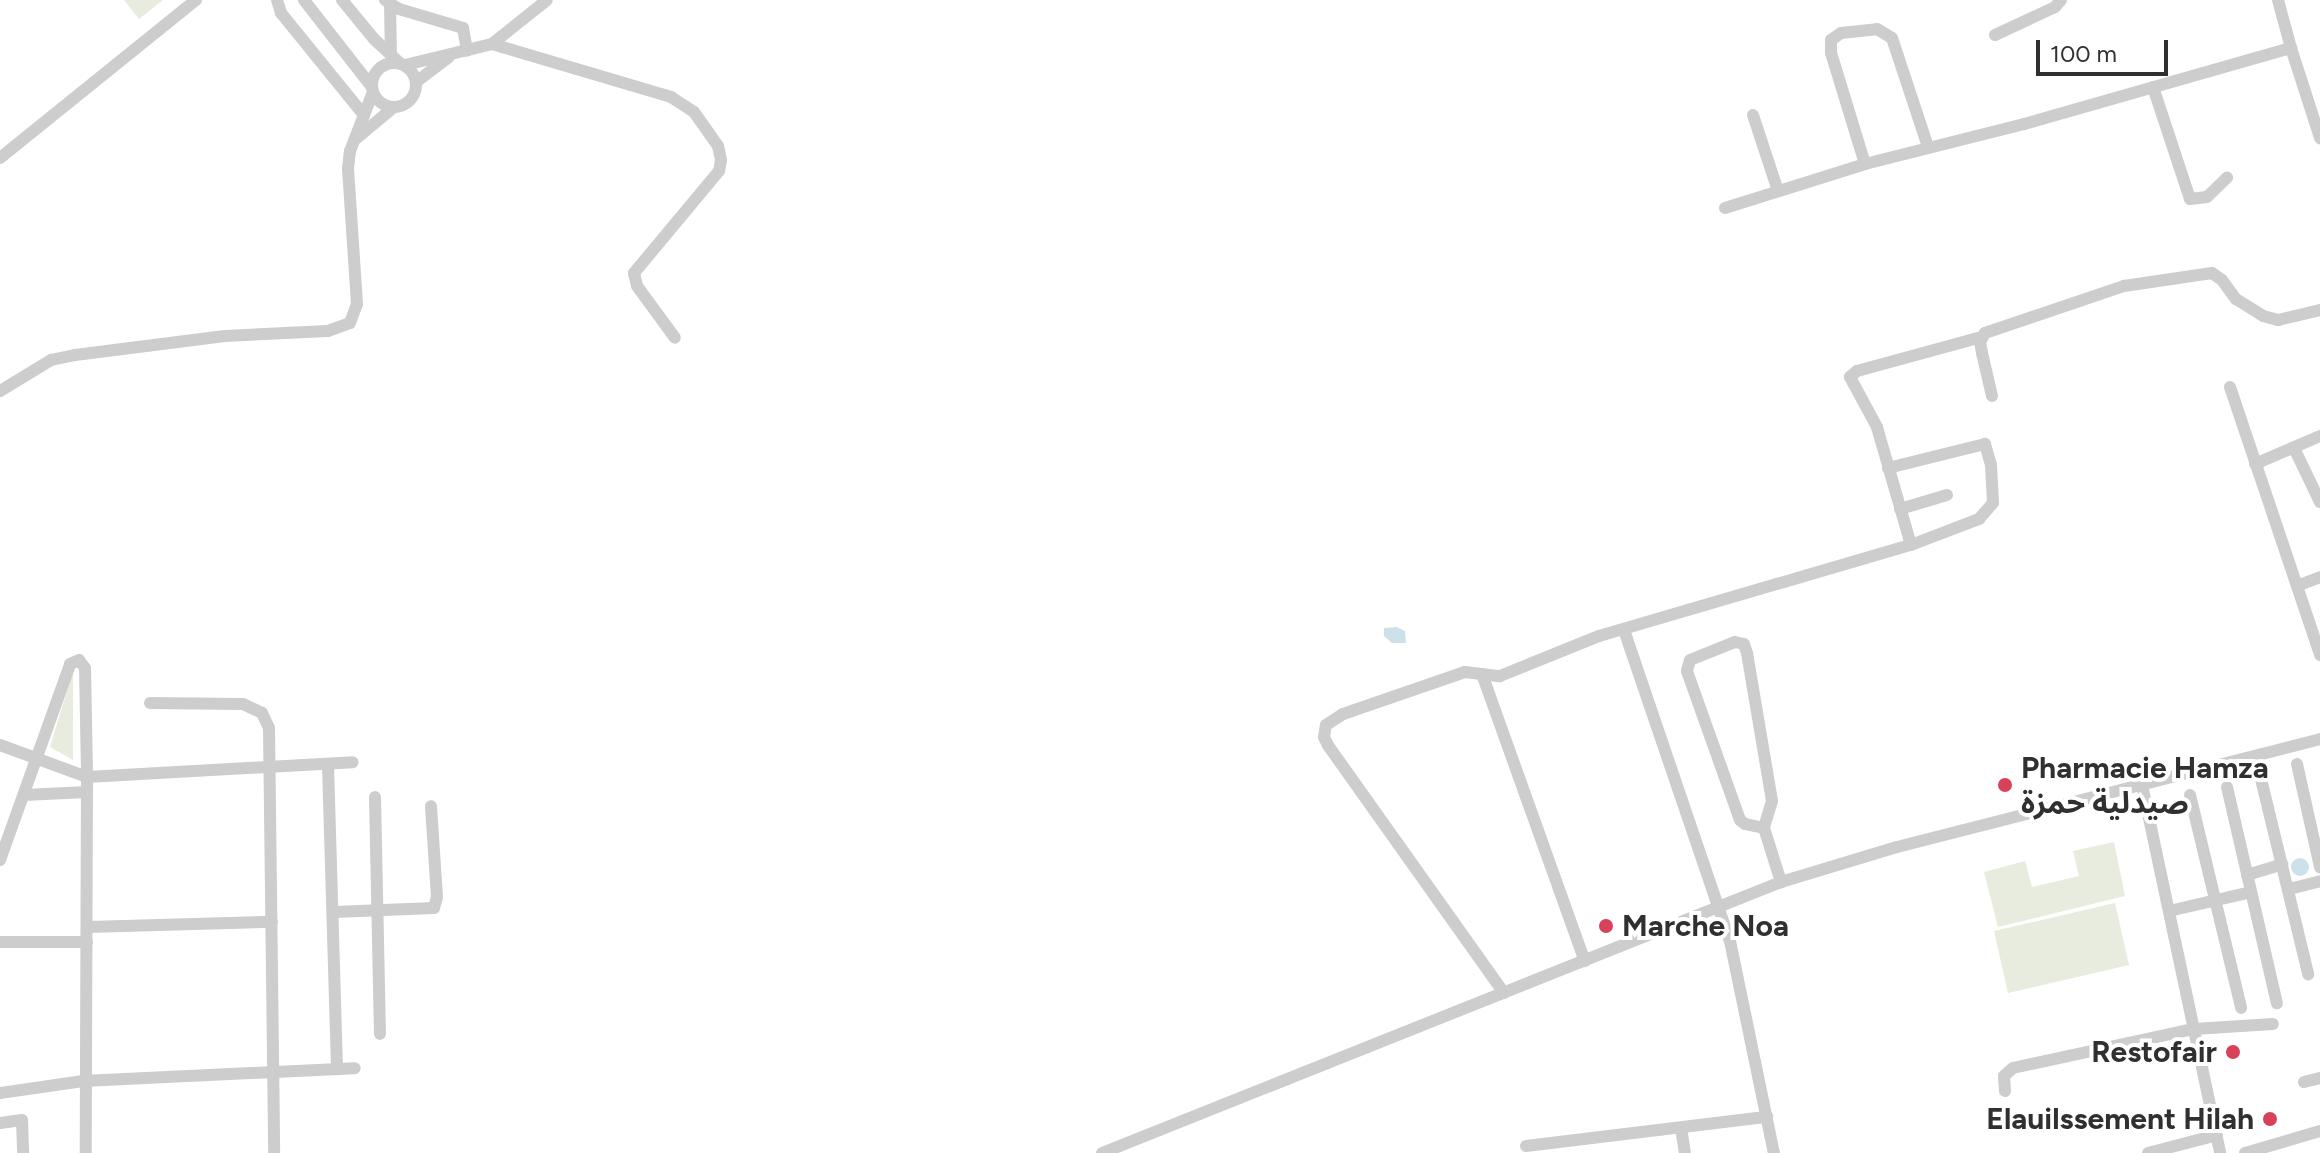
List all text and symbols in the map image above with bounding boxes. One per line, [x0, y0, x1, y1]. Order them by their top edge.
scale bar [2040, 24, 2172, 74]
text: 100 m [2050, 39, 2117, 68]
place label: Pharmacie Hamza صيدلية حمزة [2021, 750, 2269, 820]
marker: Pharmacie Hamza صيدلية حمزة [1996, 776, 2014, 794]
place label: Marche Noa [1622, 908, 1789, 944]
marker: Marche Noa [1597, 917, 1615, 935]
place label: Restofair [2091, 1034, 2217, 1070]
marker: Restofair [2224, 1043, 2242, 1061]
place label: Elauilssement Hilah [1986, 1101, 2254, 1137]
marker: Elauilssement Hilah [2261, 1110, 2279, 1128]

